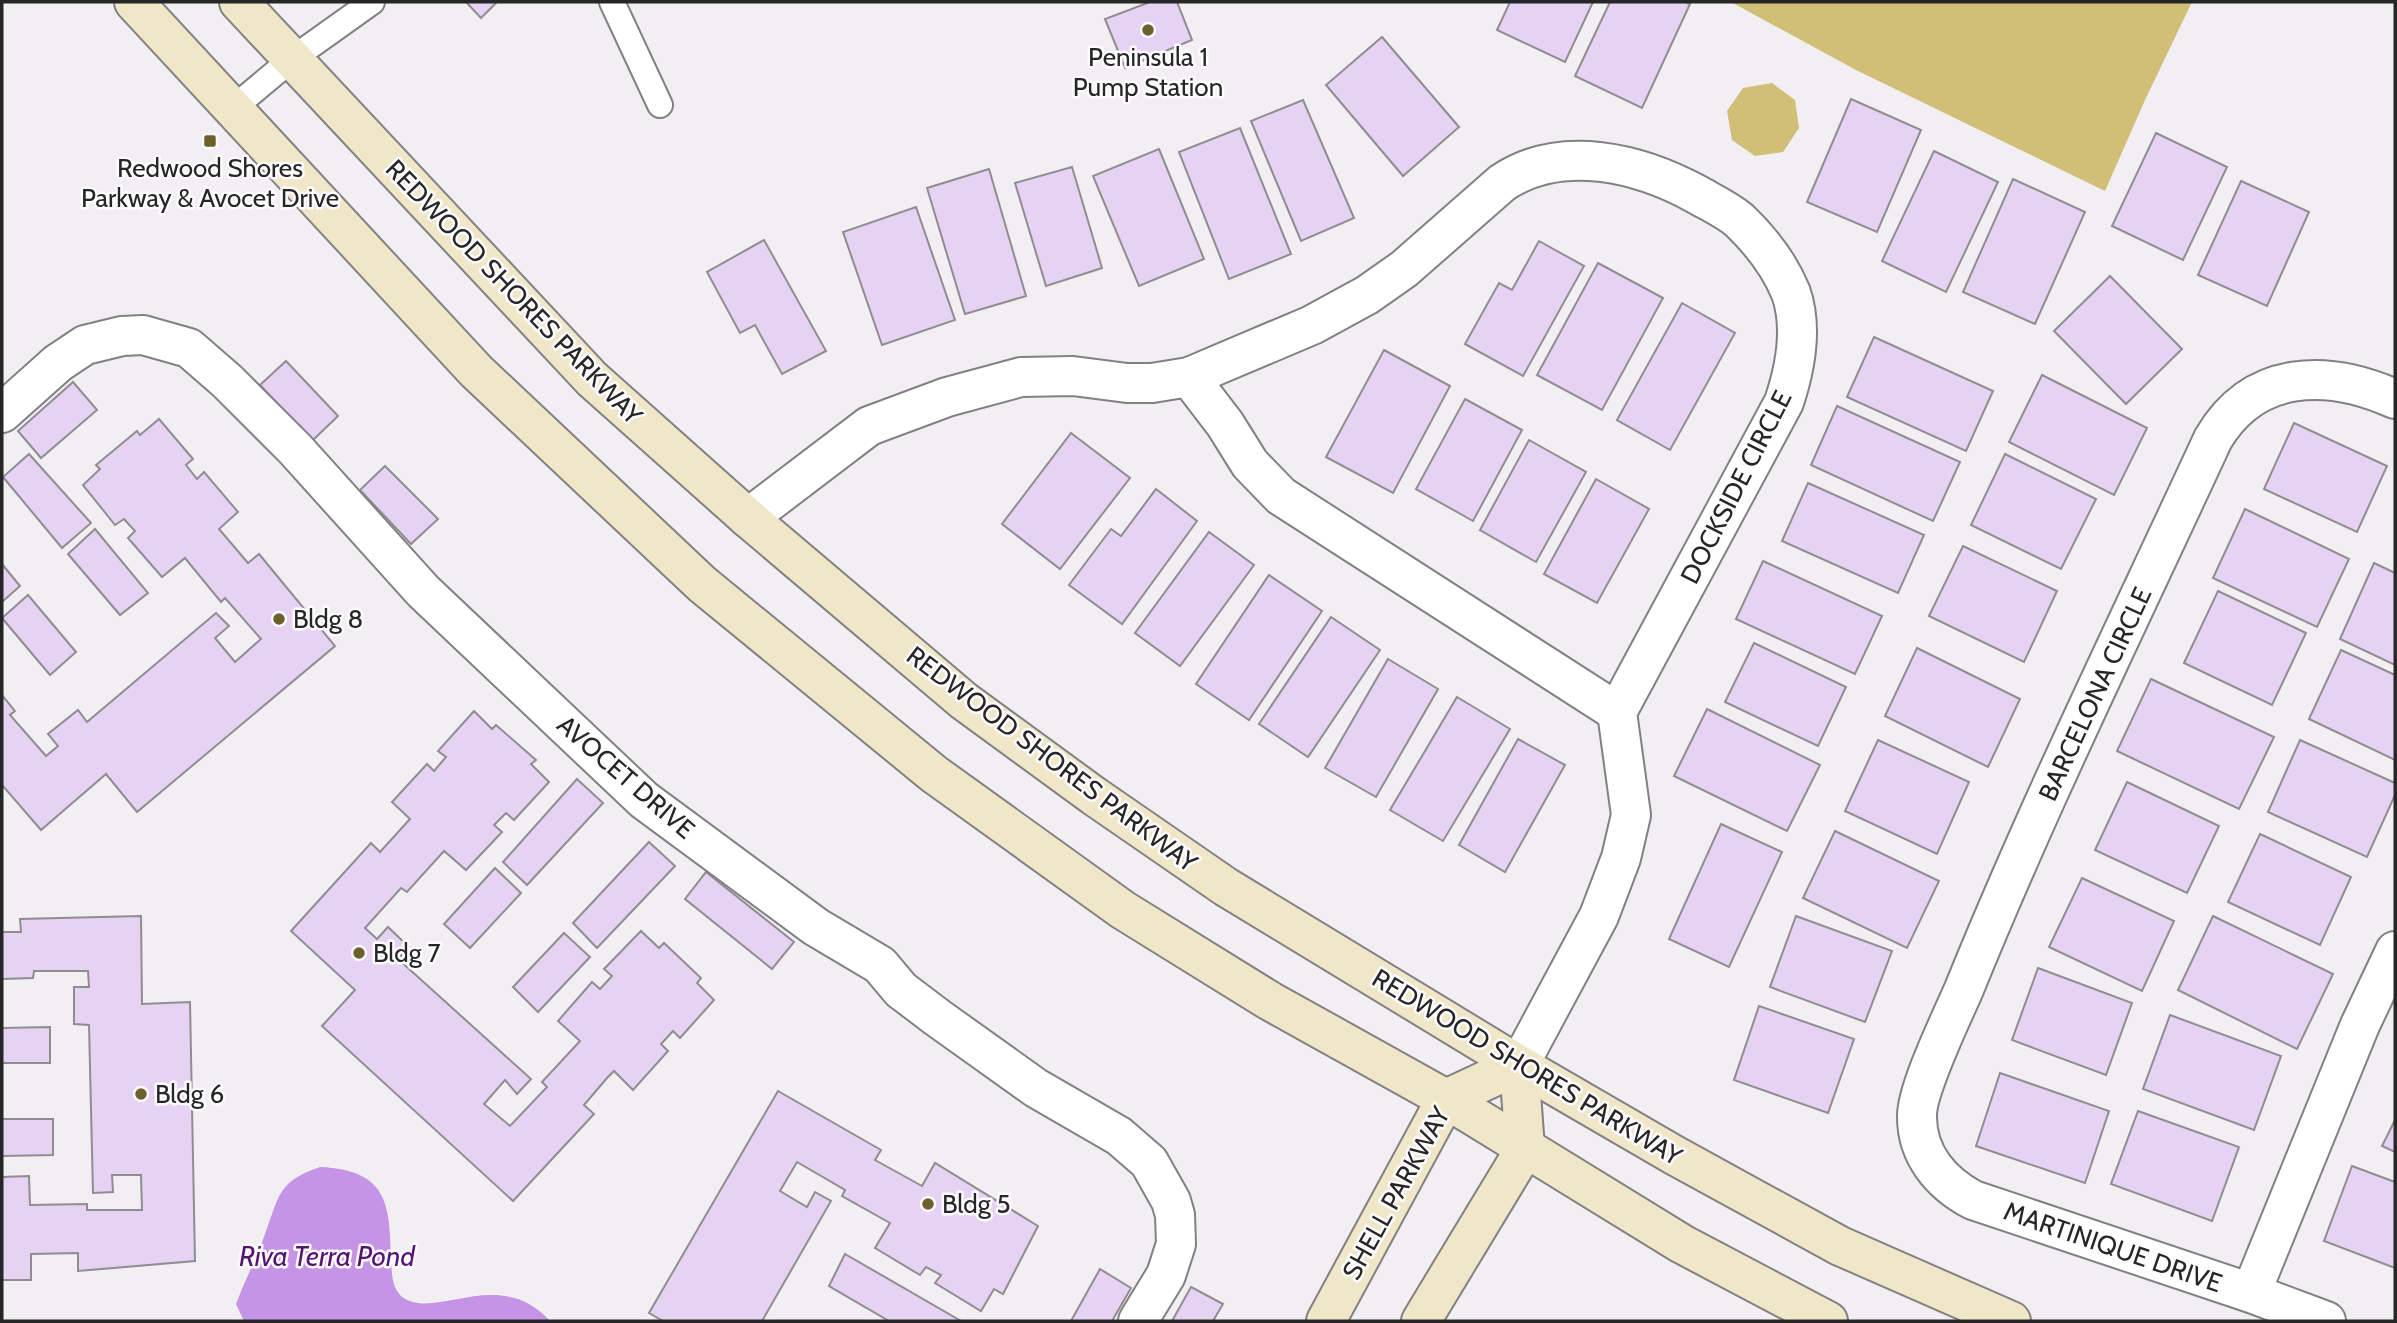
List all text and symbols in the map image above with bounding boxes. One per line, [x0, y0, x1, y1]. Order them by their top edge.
marker: Peninsula 1 Pump Station [1140, 22, 1156, 38]
place label: Peninsula 1 Pump Station [1073, 41, 1223, 103]
marker: Redwood Shores Parkway & Avocet Drive [202, 133, 218, 149]
place label: Redwood Shores Parkway & Avocet Drive [81, 152, 339, 214]
street label: REDWOOD SHORES PARKWAY [379, 153, 649, 431]
street label: DOCKSIDE CIRCLE [1674, 385, 1798, 589]
street label: BARCELONA CIRCLE [2031, 582, 2159, 806]
place label: Bldg 8 [293, 603, 363, 635]
marker: Bldg 8 [271, 611, 287, 627]
street label: REDWOOD SHORES PARKWAY [900, 639, 1204, 879]
street label: AVOCET DRIVE [551, 709, 701, 845]
place label: Bldg 7 [373, 937, 441, 969]
marker: Bldg 7 [351, 945, 367, 961]
street label: REDWOOD SHORES PARKWAY [1366, 962, 1688, 1172]
place label: Bldg 6 [155, 1078, 224, 1110]
marker: Bldg 6 [133, 1086, 149, 1102]
street label: SHELL PARKWAY [1335, 1101, 1457, 1285]
place label: Bldg 5 [942, 1188, 1011, 1220]
street label: MARTINIQUE DRIVE [2000, 1195, 2226, 1299]
marker: Bldg 5 [920, 1196, 936, 1212]
water label: Riva Terra Pond [239, 1239, 416, 1273]

